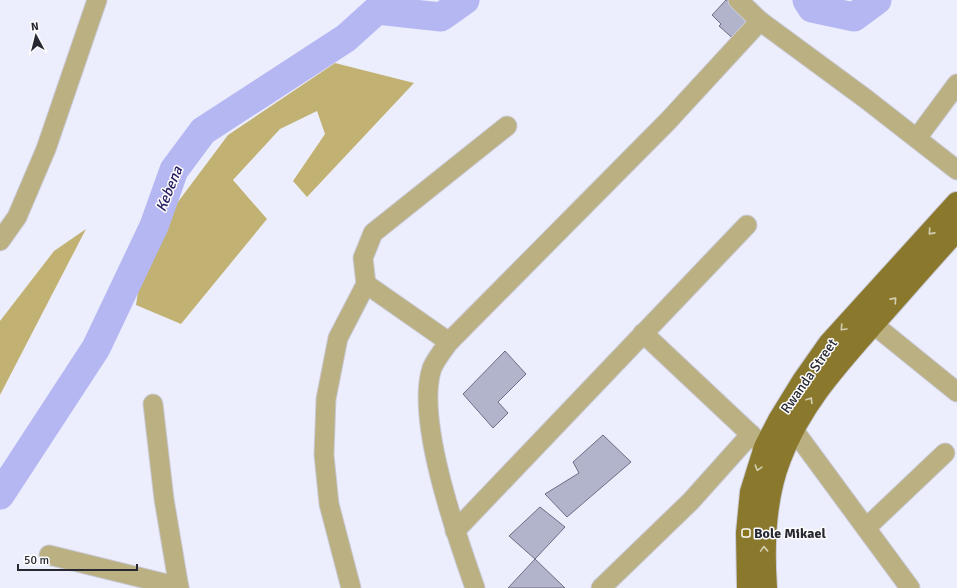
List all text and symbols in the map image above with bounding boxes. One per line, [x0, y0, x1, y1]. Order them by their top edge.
north arrow [16, 16, 56, 56]
text: N [30, 20, 39, 33]
water label: Kebena [152, 163, 186, 214]
one-way arrow [928, 227, 936, 235]
one-way arrow [890, 297, 897, 304]
one-way arrow [841, 323, 848, 331]
street label: Rwanda Street [777, 335, 841, 417]
one-way arrow [806, 398, 813, 405]
one-way arrow [754, 465, 763, 472]
place label: Bole Mikael [754, 525, 826, 542]
marker: Bole Mikael [741, 528, 751, 538]
scale bar [18, 546, 137, 572]
one-way arrow [760, 546, 768, 552]
text: 50 m [24, 553, 49, 568]

